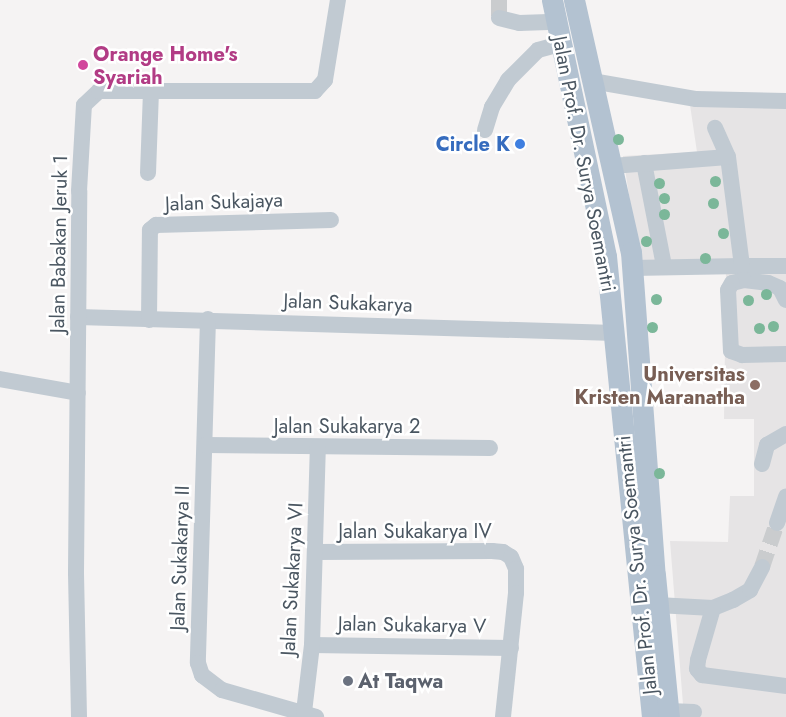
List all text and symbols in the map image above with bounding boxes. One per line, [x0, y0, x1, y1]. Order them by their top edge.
street label: Jalan Prof. Dr. Surya Soemantri [547, 34, 621, 294]
place label: Orange Home's Syariah [93, 42, 238, 89]
marker: Orange Home's Syariah [77, 59, 89, 71]
place label: Circle K [436, 132, 510, 156]
marker: Circle K [514, 138, 526, 150]
street label: Jalan Babakan Jeruk 1 [45, 155, 73, 333]
street label: Jalan Sukajaya [165, 188, 283, 216]
street label: Jalan Sukakarya [283, 289, 413, 317]
place label: Universitas Kristen Maranatha [574, 362, 745, 409]
marker: Universitas Kristen Maranatha [749, 379, 761, 391]
street label: Jalan Sukakarya 2 [274, 414, 420, 438]
street label: Jalan Prof. Dr. Surya Soemantri [611, 434, 663, 696]
street label: Jalan Sukakarya II [165, 485, 195, 631]
street label: Jalan Sukakarya VI [276, 502, 308, 656]
street label: Jalan Sukakarya IV [338, 519, 492, 543]
street label: Jalan Sukakarya V [338, 612, 486, 638]
place label: At Taqwa [358, 669, 443, 693]
marker: At Taqwa [342, 675, 354, 687]

